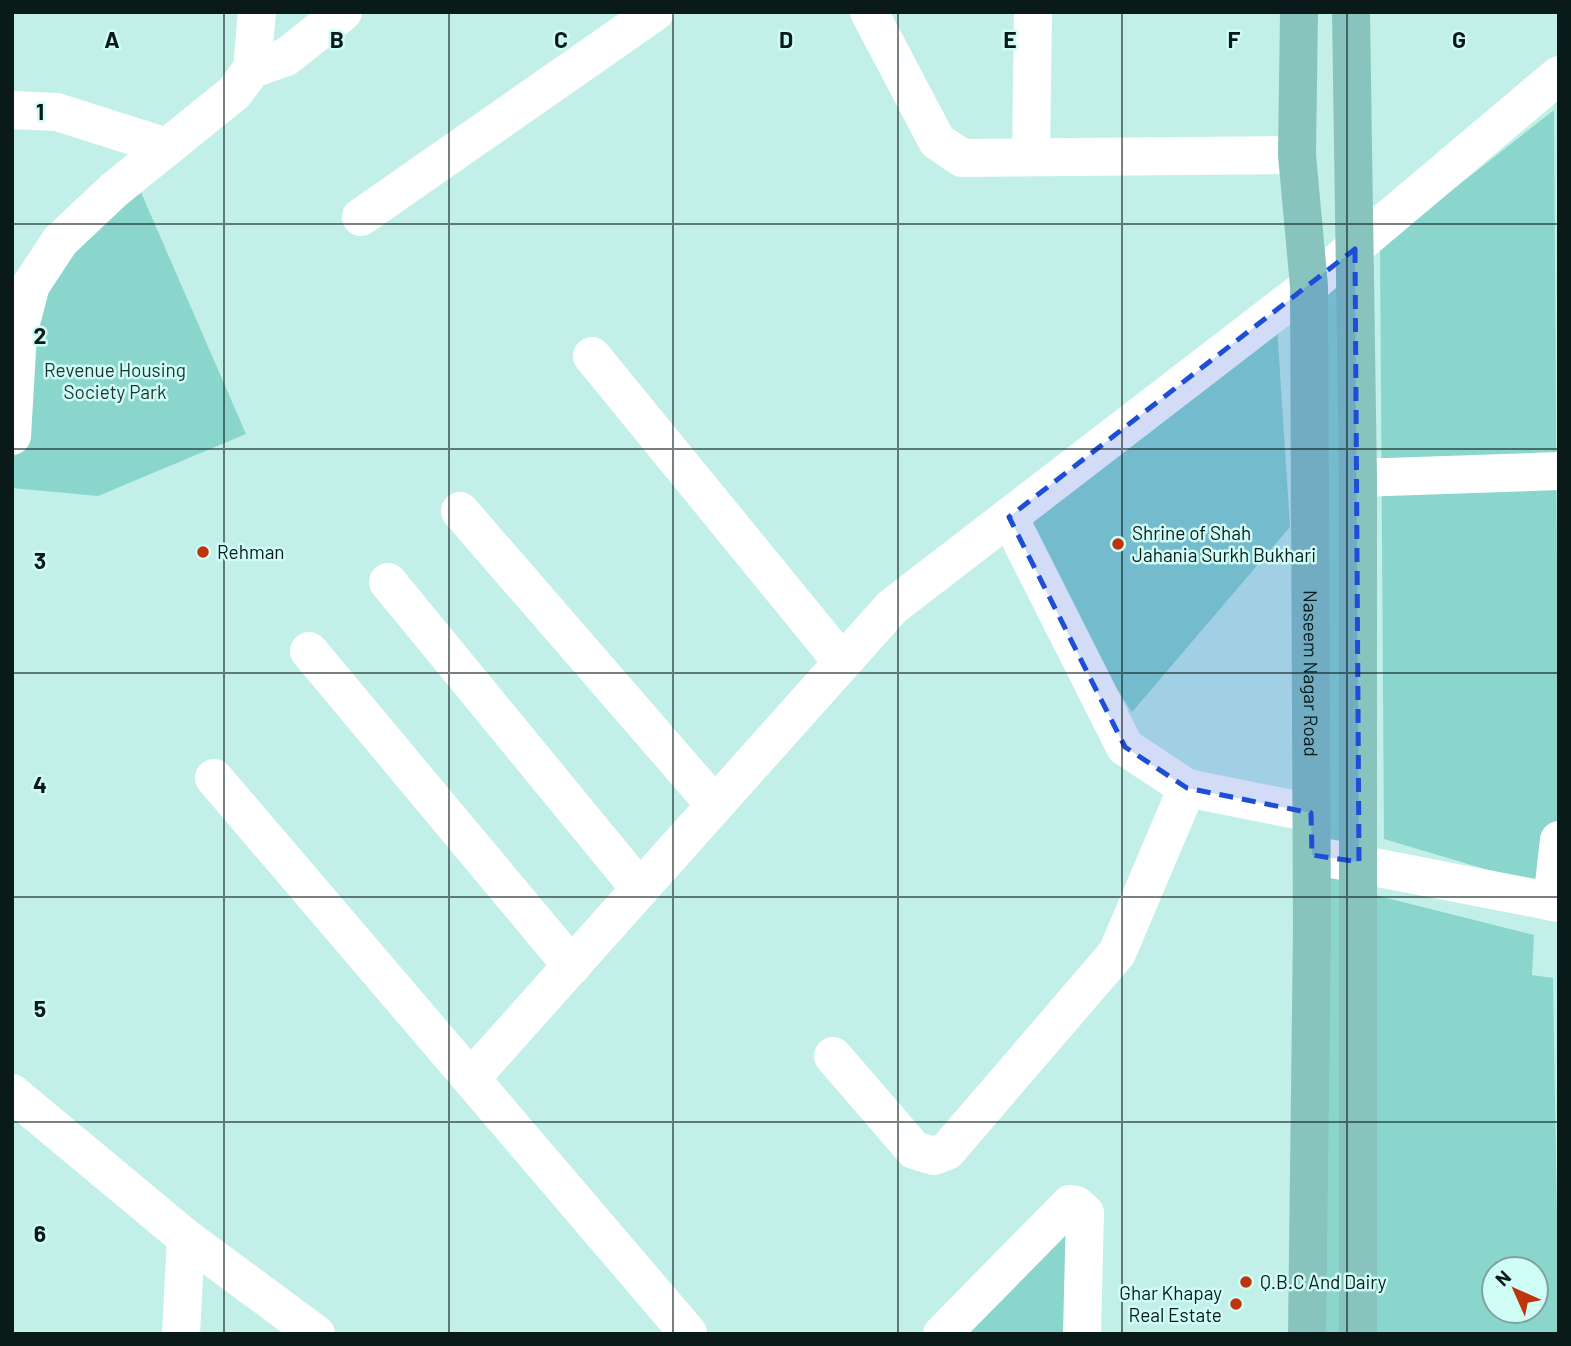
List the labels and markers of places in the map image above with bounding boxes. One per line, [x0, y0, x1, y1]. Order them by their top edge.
place label: Shrine of Shah Jahania Surkh Bukhari [1132, 521, 1316, 566]
marker: Shrine of Shah Jahania Surkh Bukhari [1110, 536, 1126, 552]
place label: Rehman [217, 540, 285, 563]
marker: Rehman [195, 544, 211, 560]
place label: Q.B.C And Dairy [1260, 1270, 1387, 1293]
marker: Q.B.C And Dairy [1238, 1274, 1254, 1290]
place label: Ghar Khapay Real Estate [1119, 1281, 1222, 1326]
marker: Ghar Khapay Real Estate [1228, 1296, 1244, 1312]

